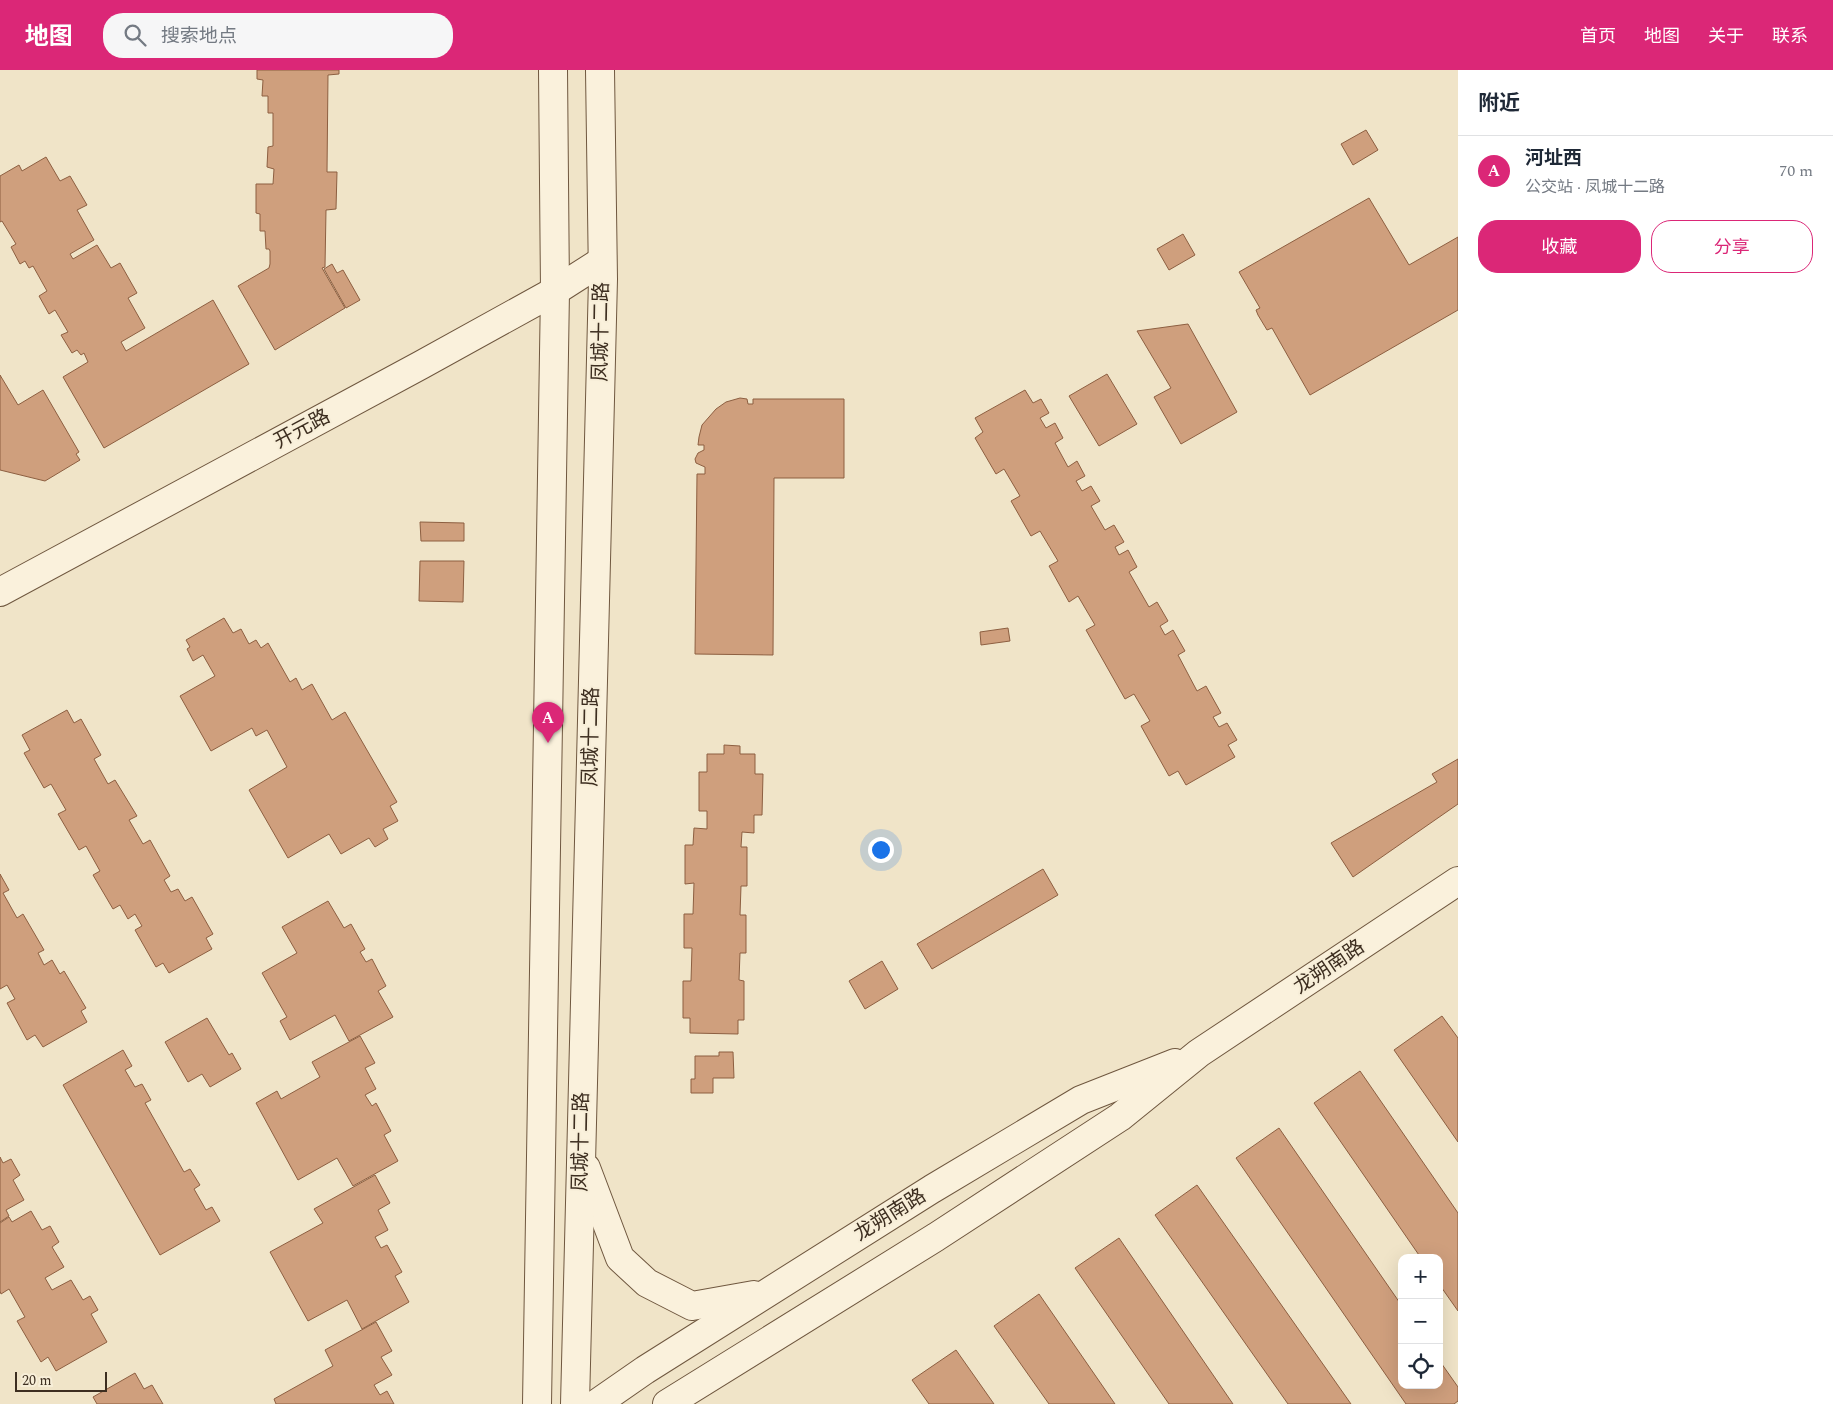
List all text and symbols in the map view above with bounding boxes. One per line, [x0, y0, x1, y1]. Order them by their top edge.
search box [103, 13, 453, 58]
text: 地图 [25, 19, 73, 55]
icon: search [121, 21, 149, 49]
text: 搜索地点 [161, 22, 237, 51]
text: 首页 [1580, 23, 1616, 50]
text: 地图 [1644, 23, 1680, 50]
text: 关于 [1708, 23, 1744, 50]
text: 联系 [1772, 23, 1808, 50]
text: 附近 [1478, 88, 1520, 120]
text: 河址西 [1525, 144, 1582, 173]
text: A [1488, 159, 1500, 183]
text: 70 m [1779, 159, 1813, 183]
text: 公交站 · 凤城十二路 [1525, 175, 1665, 199]
button: 收藏 [1478, 220, 1641, 273]
button: 分享 [1651, 220, 1813, 273]
street label: 凤城十二路 [585, 282, 617, 382]
street label: 开元路 [268, 402, 336, 456]
street label: 凤城十二路 [575, 687, 607, 787]
pin: A [532, 702, 564, 743]
your location [868, 837, 894, 863]
street label: 龙朔南路 [1287, 932, 1371, 1002]
street label: 凤城十二路 [565, 1092, 597, 1192]
street label: 龙朔南路 [848, 1181, 932, 1249]
map controls [1398, 1254, 1443, 1389]
button: + [1398, 1254, 1443, 1299]
button: − [1398, 1299, 1443, 1344]
button: locate [1398, 1344, 1443, 1389]
scale bar [15, 1369, 108, 1392]
text: 20 m [22, 1370, 52, 1391]

